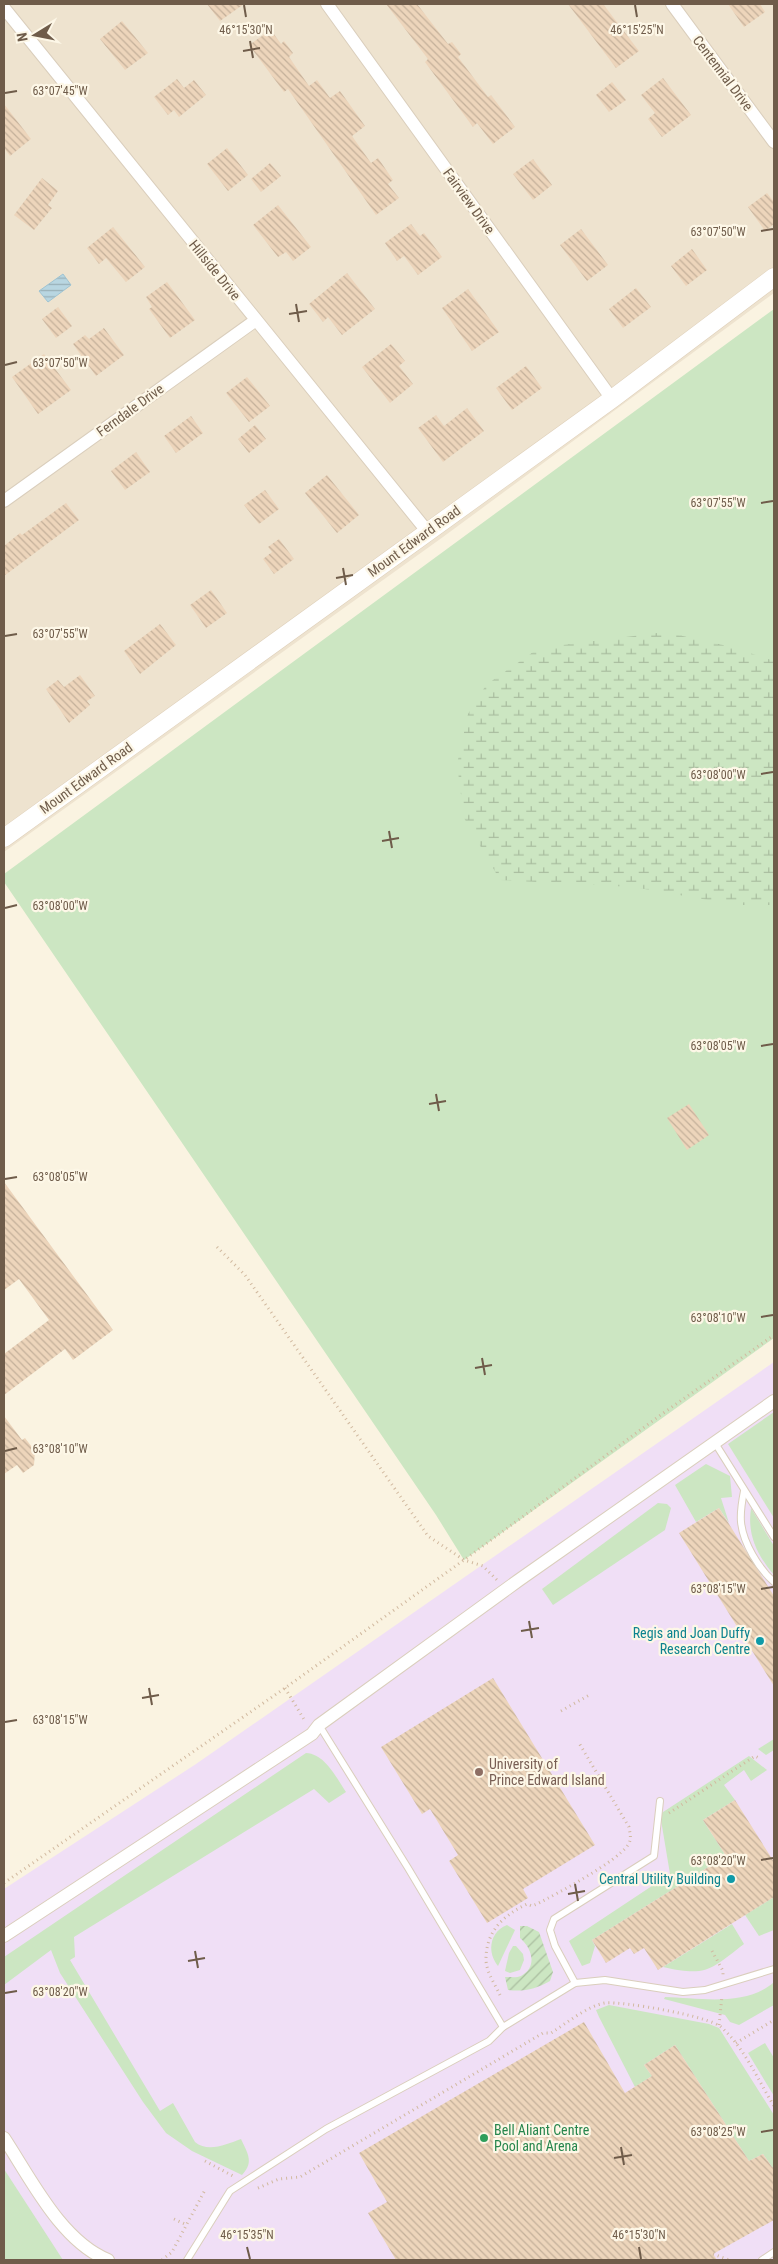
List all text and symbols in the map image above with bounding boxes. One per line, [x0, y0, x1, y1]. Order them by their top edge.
north arrow [10, 10, 60, 60]
text: 46°15'30"N [219, 23, 273, 37]
text: 46°15'25"N [610, 23, 664, 37]
text: N [14, 32, 31, 43]
street label: Centennial Drive [690, 32, 757, 114]
text: 63°07'45"W [32, 84, 88, 98]
street label: Fairview Drive [440, 165, 498, 237]
text: 63°07'50"W [690, 225, 746, 239]
street label: Hillside Drive [186, 237, 244, 304]
text: 63°07'50"W [32, 356, 88, 370]
street label: Ferndale Drive [93, 380, 167, 440]
text: 63°07'55"W [690, 496, 746, 510]
street label: Mount Edward Road [365, 502, 463, 580]
text: 63°07'55"W [32, 627, 88, 641]
street label: Mount Edward Road [37, 739, 135, 817]
text: 63°08'00"W [690, 768, 746, 782]
text: 63°08'00"W [32, 899, 88, 913]
text: 63°08'05"W [690, 1039, 746, 1053]
text: 63°08'05"W [32, 1170, 88, 1184]
text: 63°08'10"W [690, 1311, 746, 1325]
text: 63°08'10"W [32, 1442, 88, 1456]
text: 63°08'15"W [690, 1582, 746, 1596]
place label: Regis and Joan Duffy Research Centre [633, 1625, 750, 1657]
marker: Regis and Joan Duffy Research Centre [754, 1635, 766, 1647]
text: 63°08'15"W [32, 1713, 88, 1727]
place label: University of Prince Edward Island [489, 1756, 605, 1788]
marker: University of Prince Edward Island [473, 1766, 485, 1778]
text: 63°08'20"W [690, 1854, 746, 1868]
place label: Central Utility Building [599, 1871, 721, 1887]
marker: Central Utility Building [725, 1873, 737, 1885]
text: 63°08'20"W [32, 1985, 88, 1999]
place label: Bell Aliant Centre Pool and Arena [494, 2122, 590, 2154]
text: 63°08'25"W [690, 2125, 746, 2139]
marker: Bell Aliant Centre Pool and Arena [478, 2132, 490, 2144]
text: 46°15'35"N [220, 2228, 274, 2242]
text: 46°15'30"N [612, 2228, 666, 2242]

